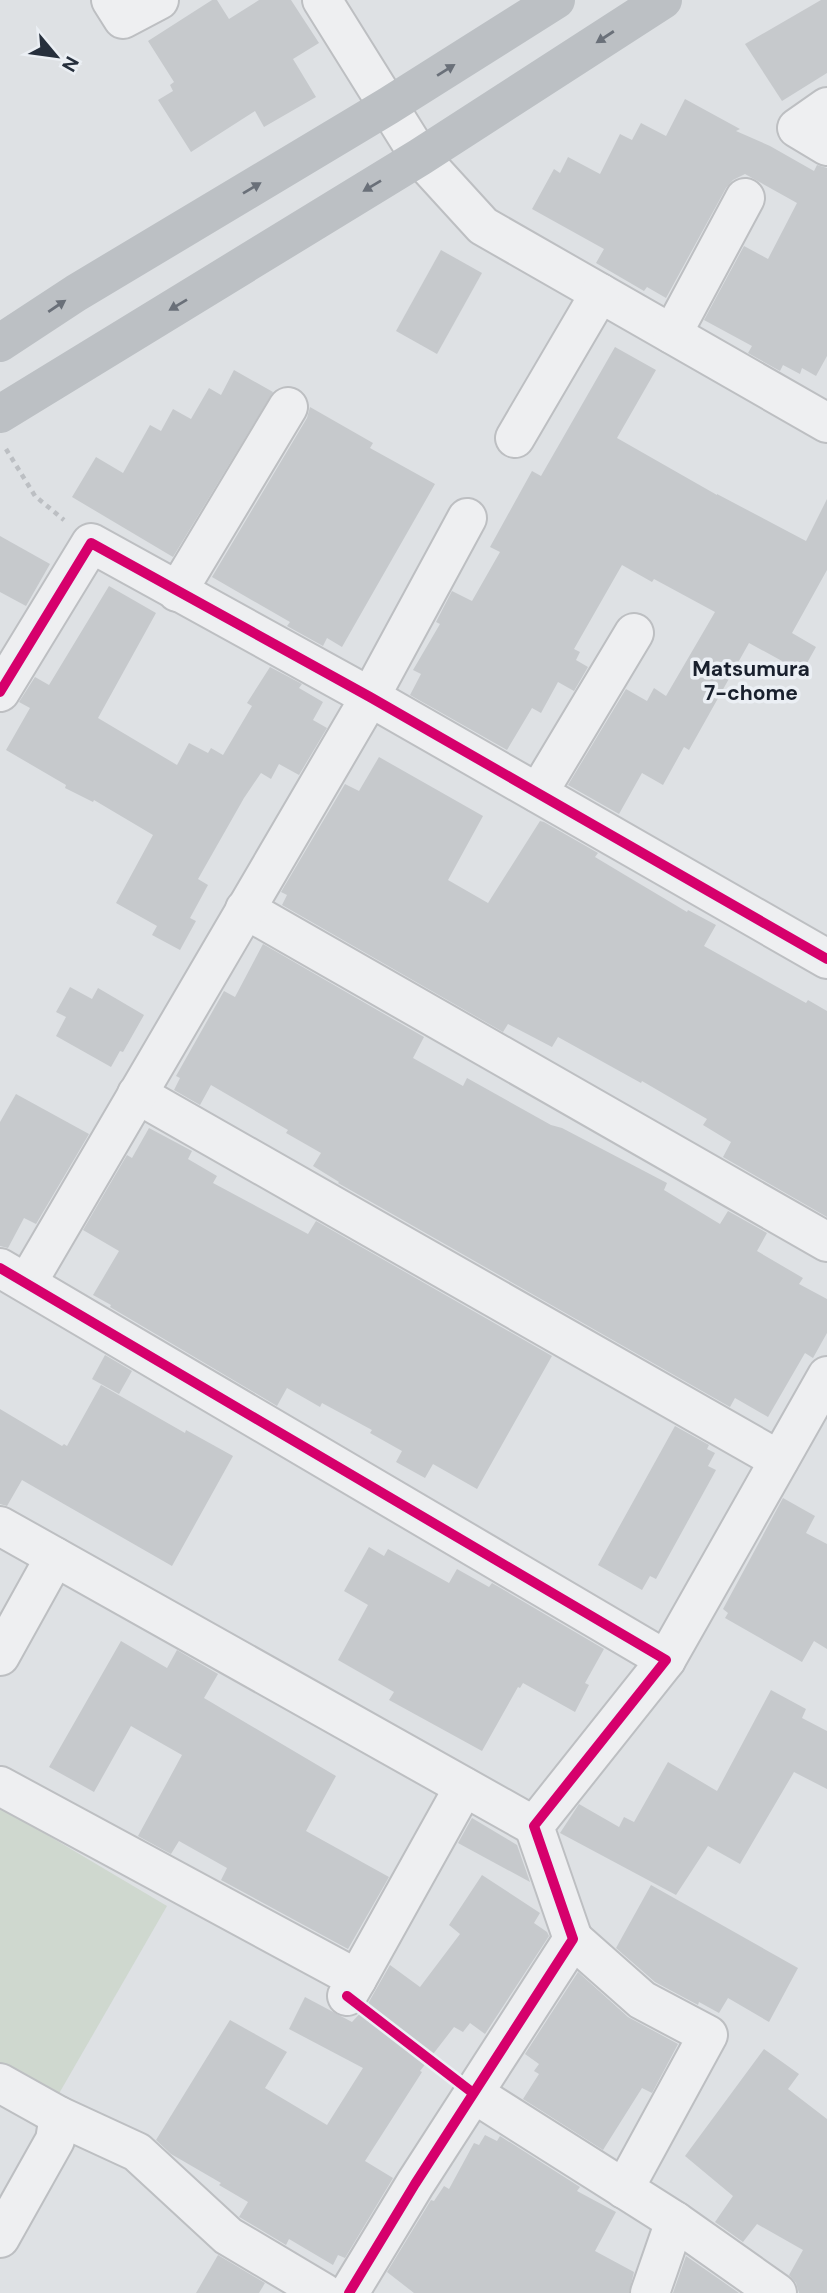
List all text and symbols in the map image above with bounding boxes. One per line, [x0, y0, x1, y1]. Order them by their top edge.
north arrow [21, 21, 91, 91]
one-way arrow [596, 30, 614, 44]
text: N [56, 52, 85, 76]
one-way arrow [436, 63, 456, 76]
one-way arrow [363, 180, 382, 192]
one-way arrow [242, 182, 261, 194]
one-way arrow [169, 298, 188, 311]
one-way arrow [47, 299, 67, 312]
district label: Matsumura 7-chome [692, 655, 810, 707]

